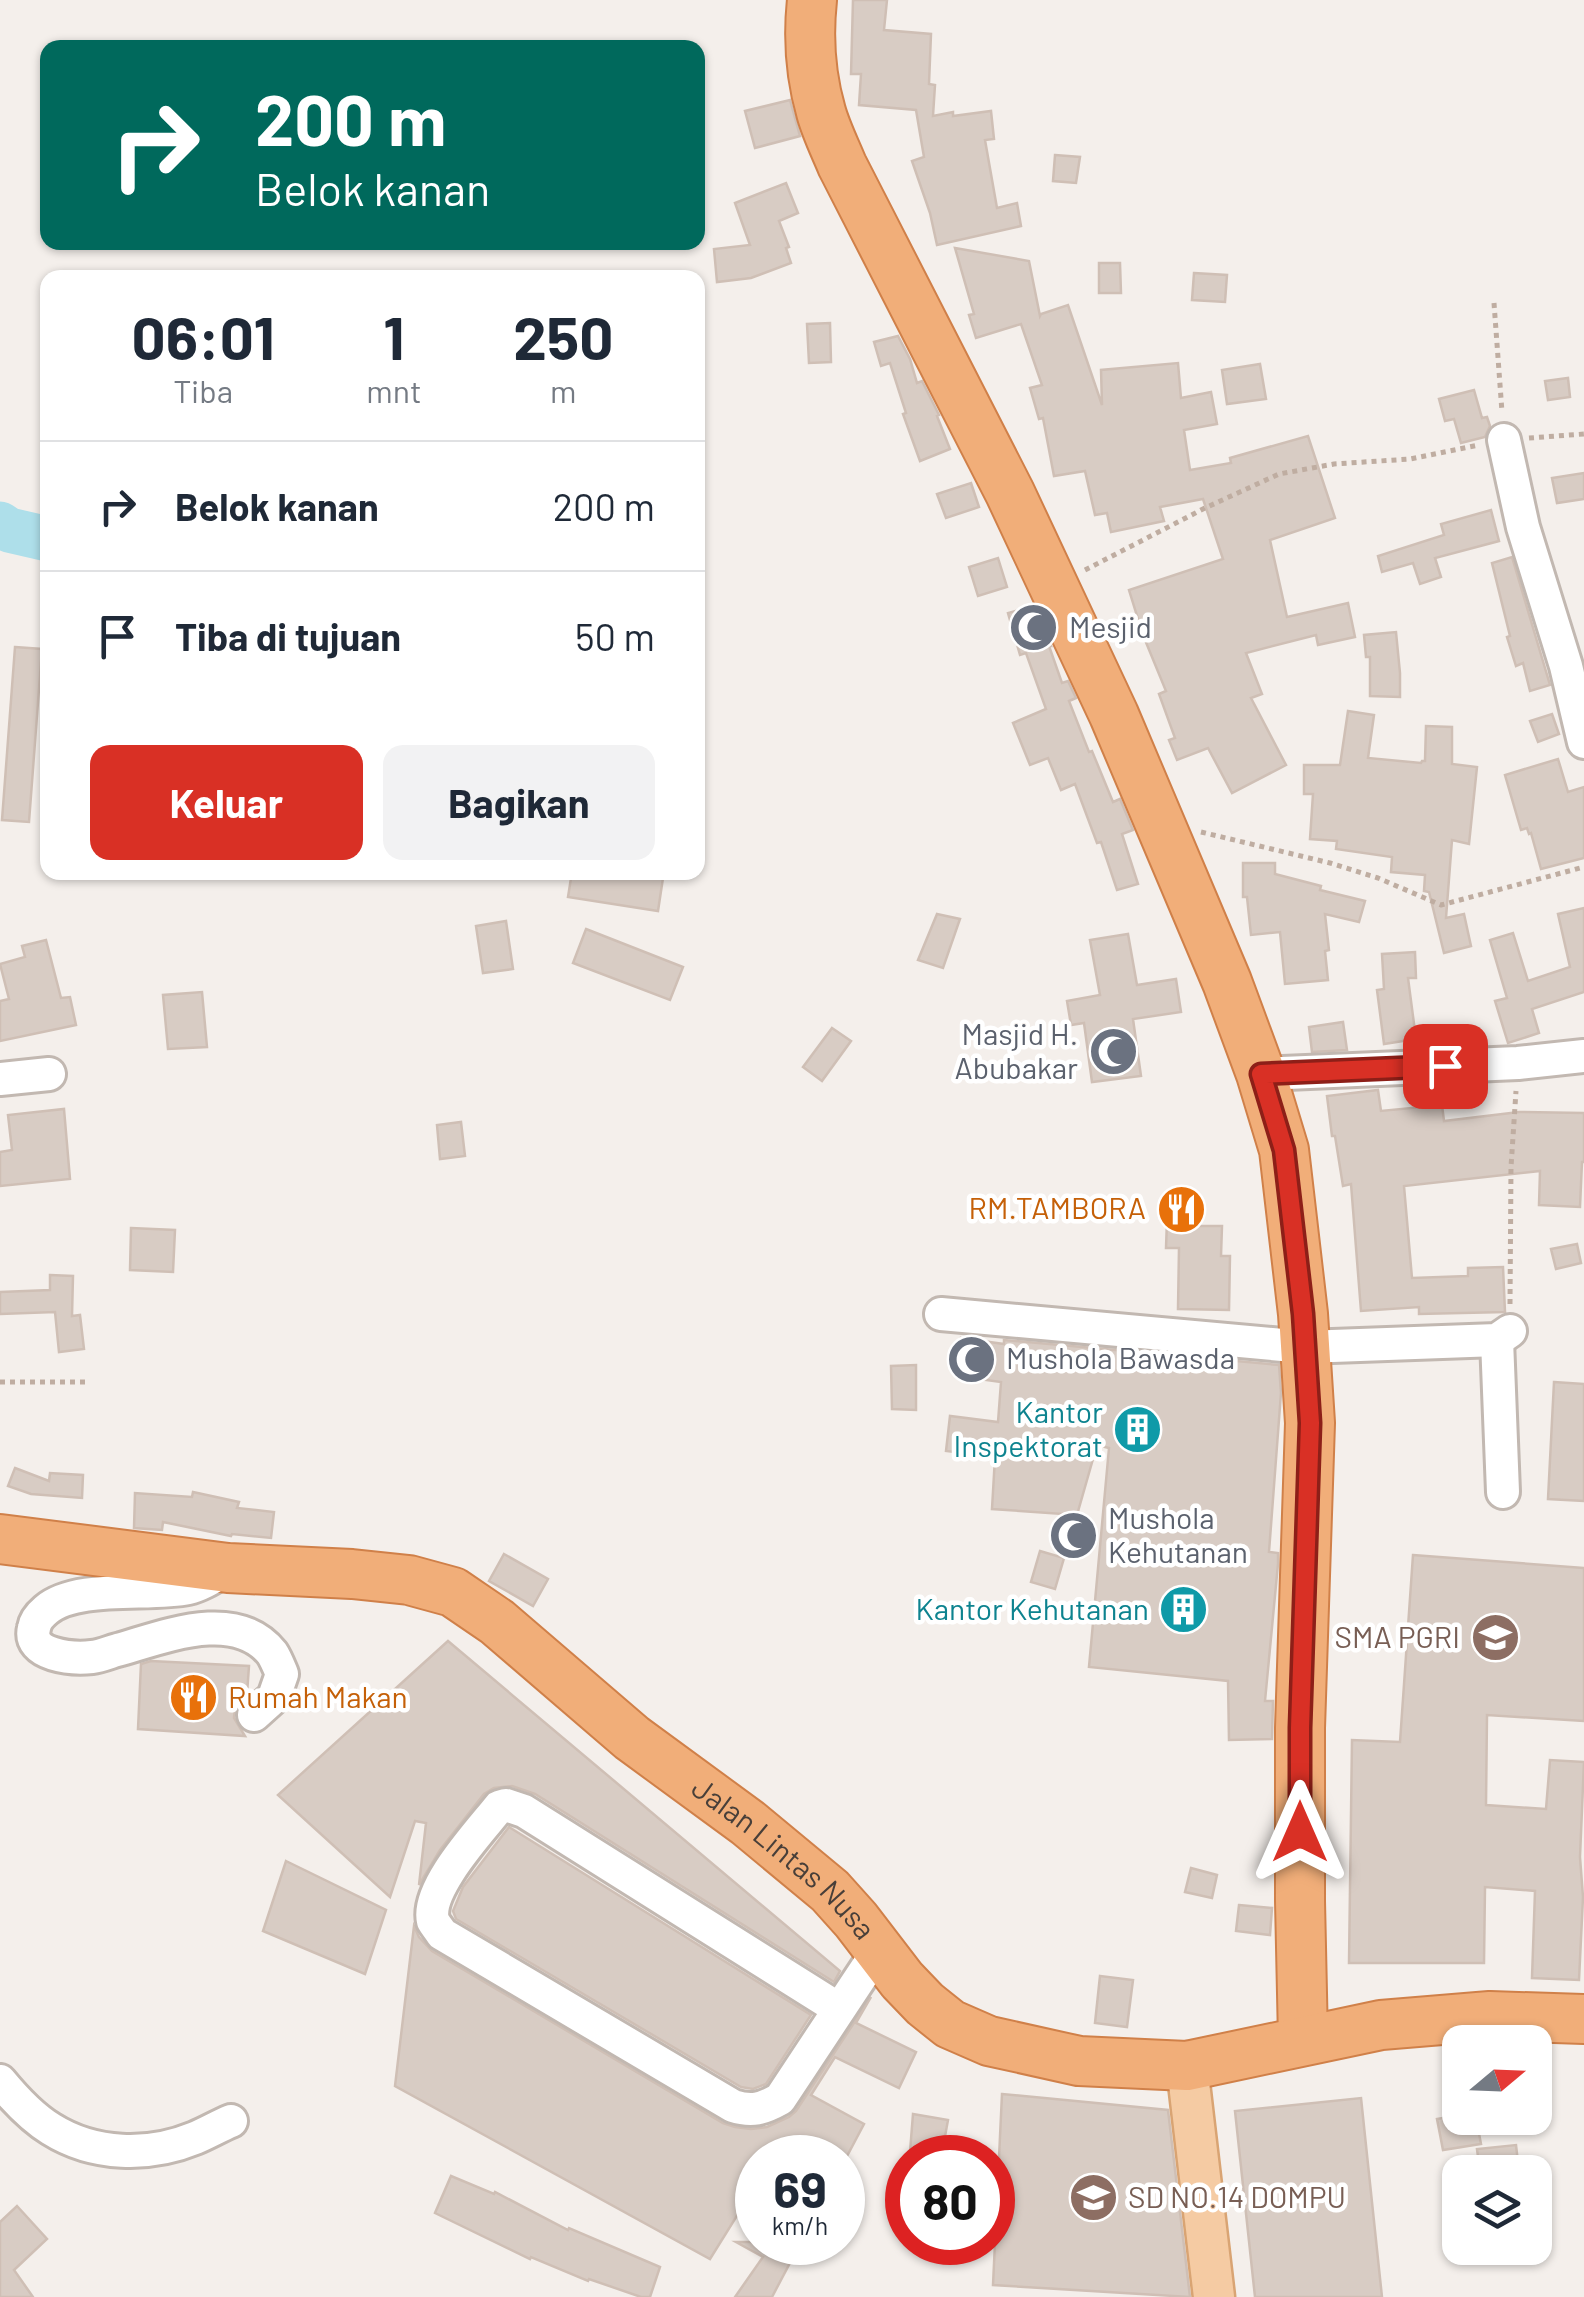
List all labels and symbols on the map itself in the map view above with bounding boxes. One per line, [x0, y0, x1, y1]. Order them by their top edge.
mosque icon: Mesjid [1008, 602, 1060, 654]
place label: Mesjid [1069, 608, 1152, 644]
place label: Masjid H. Abubakar [955, 1015, 1078, 1085]
pin [1403, 1024, 1488, 1109]
mosque icon: Masjid H. Abubakar [1087, 1026, 1139, 1078]
restaurant icon: RM.TAMBORA [1155, 1183, 1207, 1235]
place label: RM.TAMBORA [969, 1189, 1146, 1225]
mosque icon: Mushola Bawasda [945, 1333, 997, 1385]
place label: Mushola Bawasda [1006, 1339, 1235, 1375]
place label: Kantor Inspektorat [953, 1393, 1103, 1463]
building icon: Kantor Inspektorat [1112, 1404, 1164, 1456]
place label: Mushola Kehutanan [1108, 1499, 1248, 1569]
mosque icon: Mushola Kehutanan [1047, 1510, 1099, 1562]
building icon: Kantor Kehutanan [1158, 1584, 1210, 1636]
place label: Kantor Kehutanan [915, 1590, 1149, 1626]
school or university icon: SMA PGRI [1469, 1612, 1521, 1664]
place label: SMA PGRI [1335, 1618, 1460, 1654]
restaurant icon: Rumah Makan [167, 1672, 219, 1724]
place label: Rumah Makan [228, 1678, 408, 1714]
street label: Jalan Lintas Nusa [686, 1768, 884, 1946]
position arrow [1248, 1780, 1352, 1884]
north arrow [1442, 2025, 1552, 2135]
speed limit sign: 80 [885, 2135, 1015, 2265]
school or university icon: SD NO.14 DOMPU [1067, 2172, 1119, 2224]
place label: SD NO.14 DOMPU [1128, 2178, 1346, 2214]

